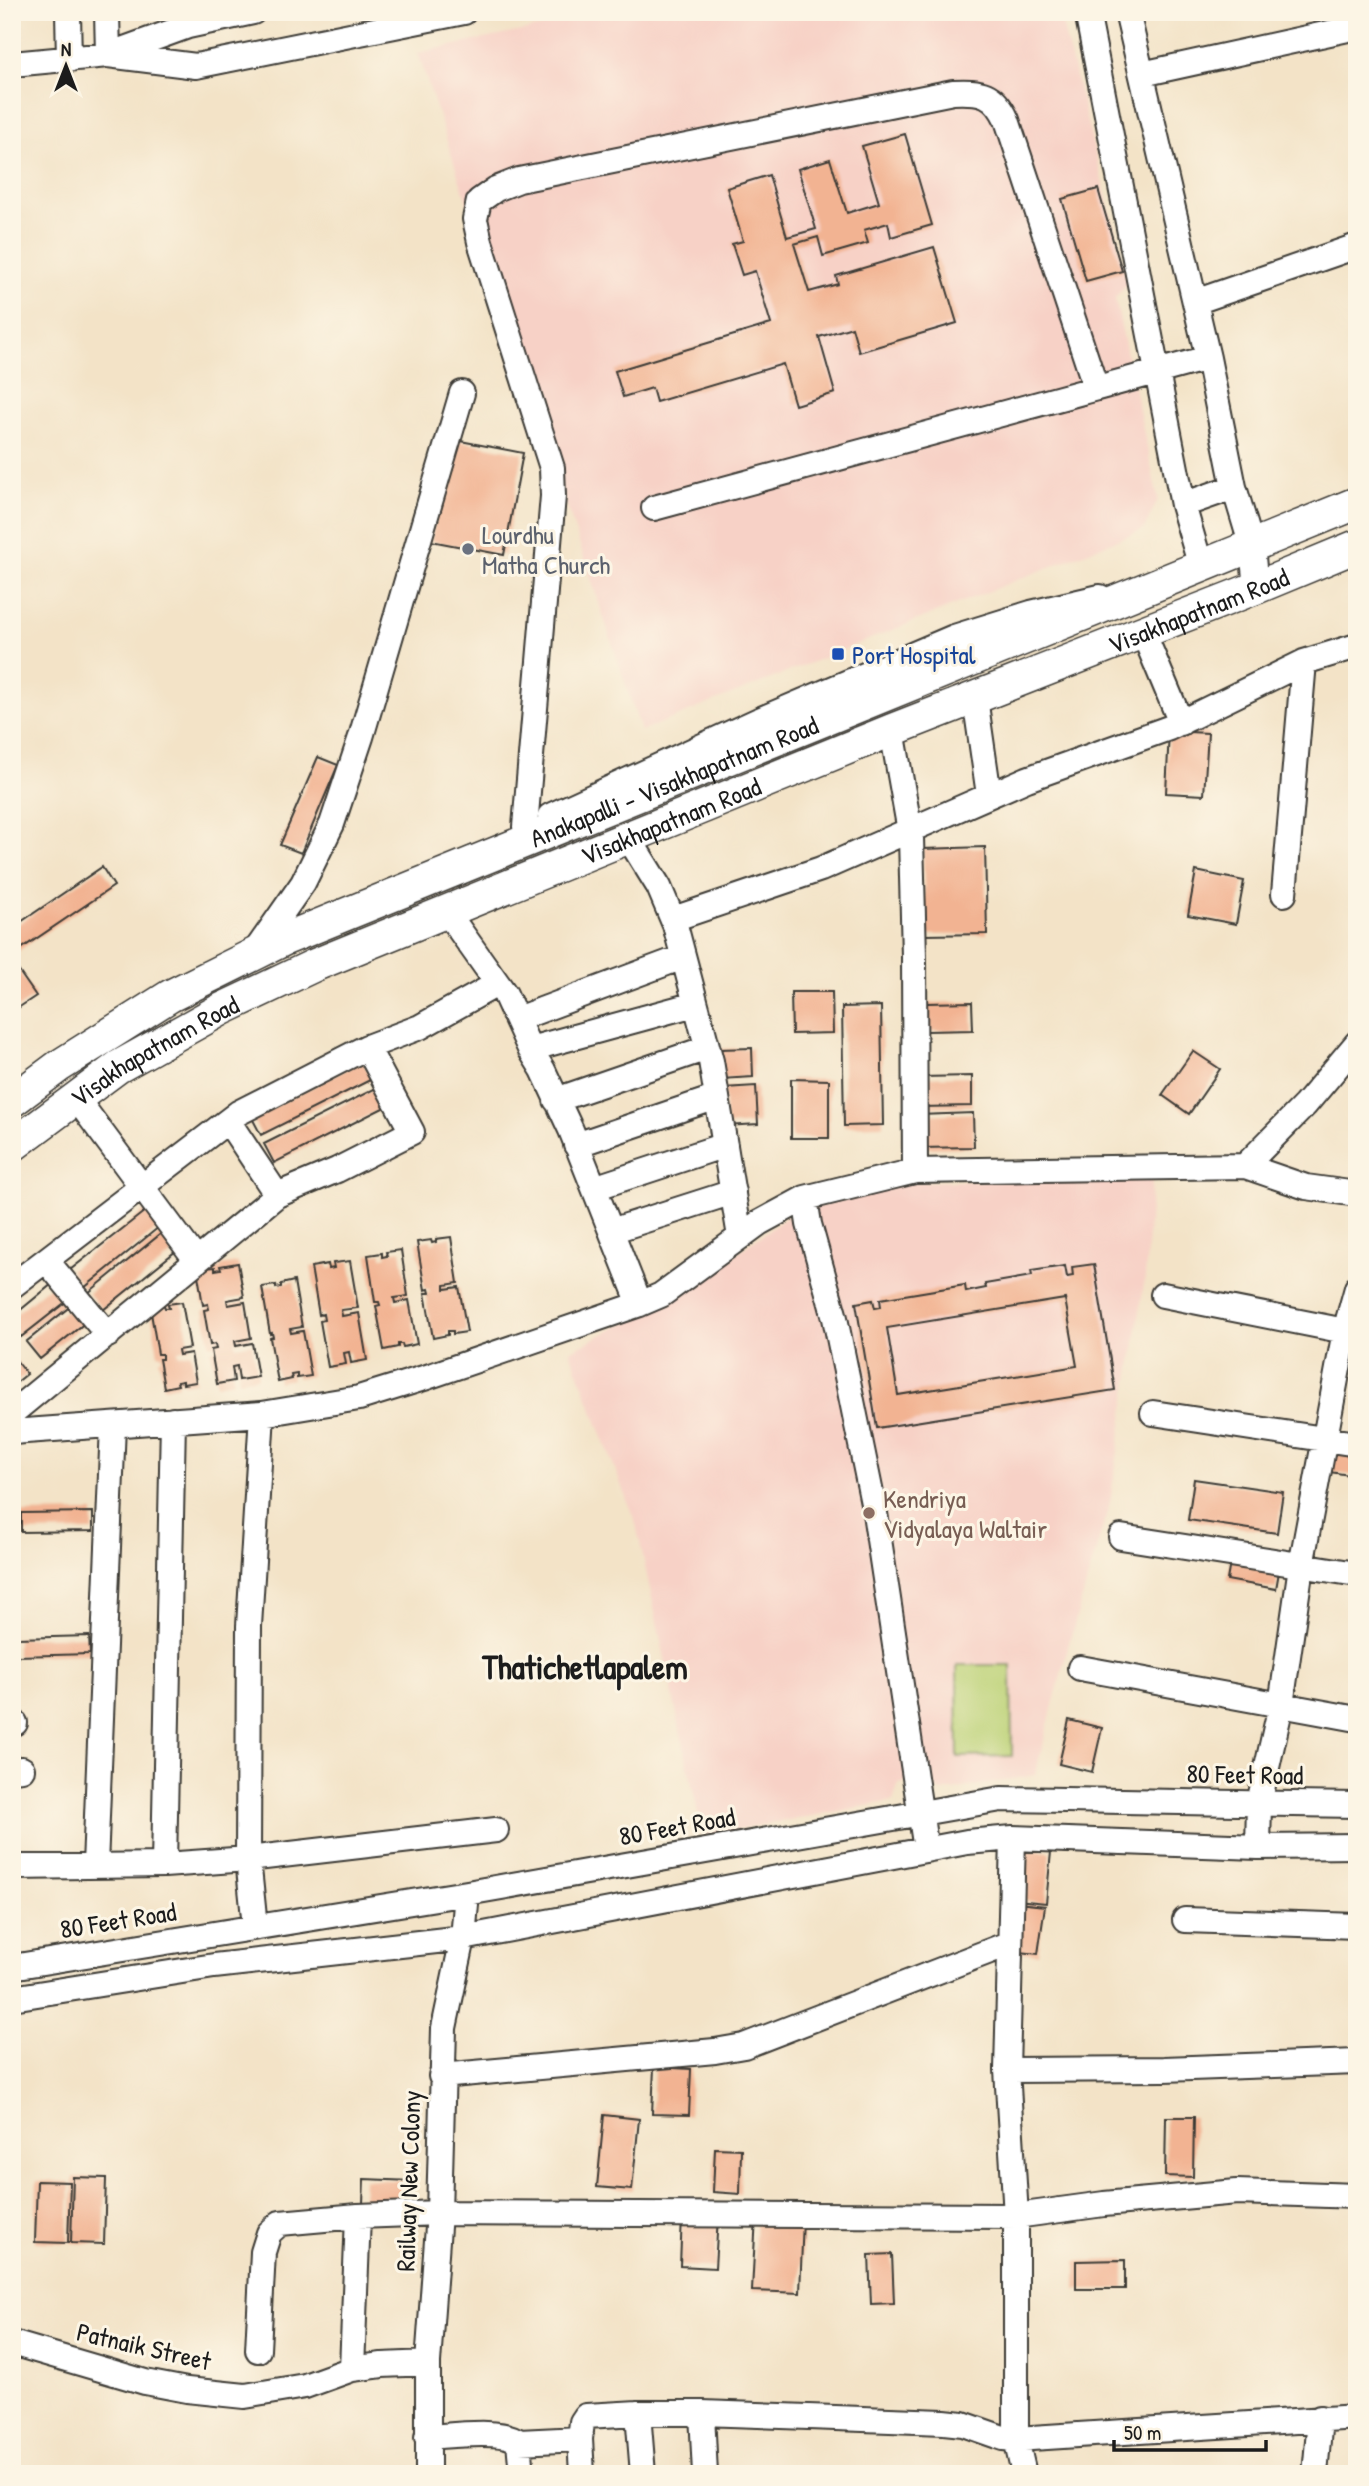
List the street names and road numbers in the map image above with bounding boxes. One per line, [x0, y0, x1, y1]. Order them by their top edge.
street label: Visakhapatnam Road [1103, 559, 1294, 661]
street label: Anakapalli - Visakhapatnam Road [526, 709, 822, 853]
street label: Visakhapatnam Road [577, 770, 765, 870]
street label: Visakhapatnam Road [63, 986, 244, 1114]
street label: 80 Feet Road [1186, 1755, 1304, 1793]
street label: 80 Feet Road [616, 1799, 738, 1853]
street label: 80 Feet Road [58, 1894, 178, 1946]
street label: Railway New Colony [387, 2090, 429, 2272]
street label: Patnaik Street [73, 2314, 216, 2379]

